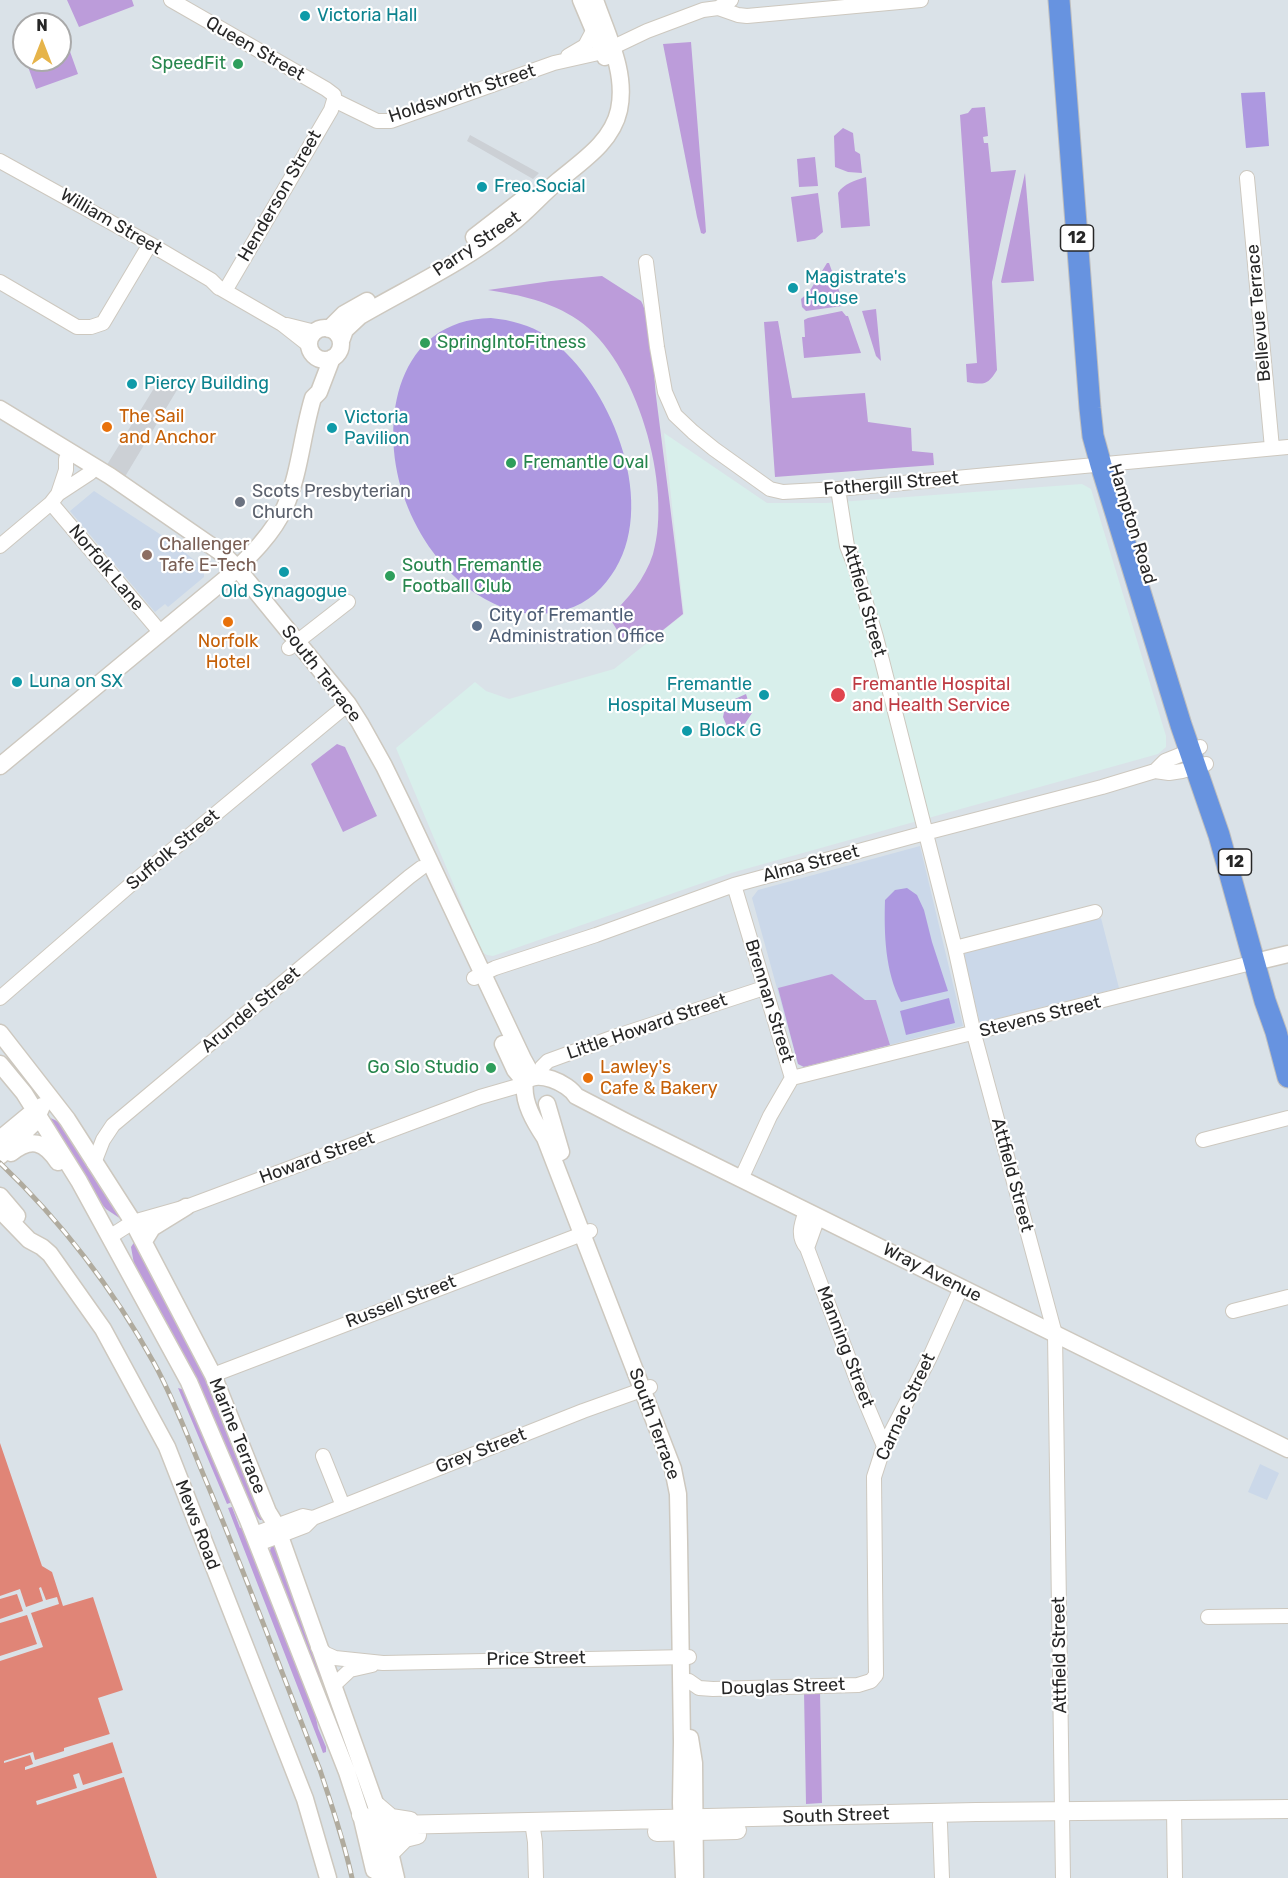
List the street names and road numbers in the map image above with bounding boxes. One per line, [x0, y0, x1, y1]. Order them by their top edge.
street label: Queen Street [202, 12, 308, 86]
street label: Holdsworth Street [386, 60, 538, 128]
street label: Henderson Street [234, 126, 326, 266]
street label: William Street [56, 184, 166, 260]
street label: Parry Street [429, 207, 525, 281]
road number: 12 [1060, 225, 1094, 251]
street label: Bellevue Terrace [1242, 243, 1276, 383]
street label: Hampton Road [1103, 461, 1161, 587]
street label: Fothergill Street [823, 467, 959, 501]
street label: Norfolk Lane [64, 520, 148, 616]
street label: Attfield Street [837, 541, 891, 659]
street label: South Terrace [276, 621, 366, 727]
street label: Suffolk Street [122, 805, 224, 895]
street label: Alma Street [760, 841, 862, 887]
road number: 12 [1218, 849, 1252, 875]
street label: Brennan Street [740, 937, 798, 1065]
street label: Arundel Street [197, 962, 305, 1058]
street label: Little Howard Street [564, 989, 730, 1065]
street label: Stevens Street [977, 991, 1103, 1043]
street label: Attfield Street [986, 1116, 1038, 1234]
street label: Howard Street [257, 1127, 377, 1189]
street label: Wray Avenue [879, 1239, 985, 1307]
street label: Russell Street [343, 1271, 459, 1333]
street label: Manning Street [812, 1283, 878, 1411]
street label: Carnac Street [872, 1350, 940, 1464]
street label: South Terrace [624, 1365, 684, 1483]
street label: Marine Terrace [204, 1375, 270, 1497]
street label: Grey Street [433, 1424, 529, 1478]
street label: Mews Road [170, 1477, 224, 1573]
street label: Attfield Street [1048, 1596, 1072, 1714]
street label: Price Street [486, 1647, 586, 1671]
street label: Douglas Street [721, 1674, 845, 1700]
street label: South Street [782, 1803, 890, 1829]

